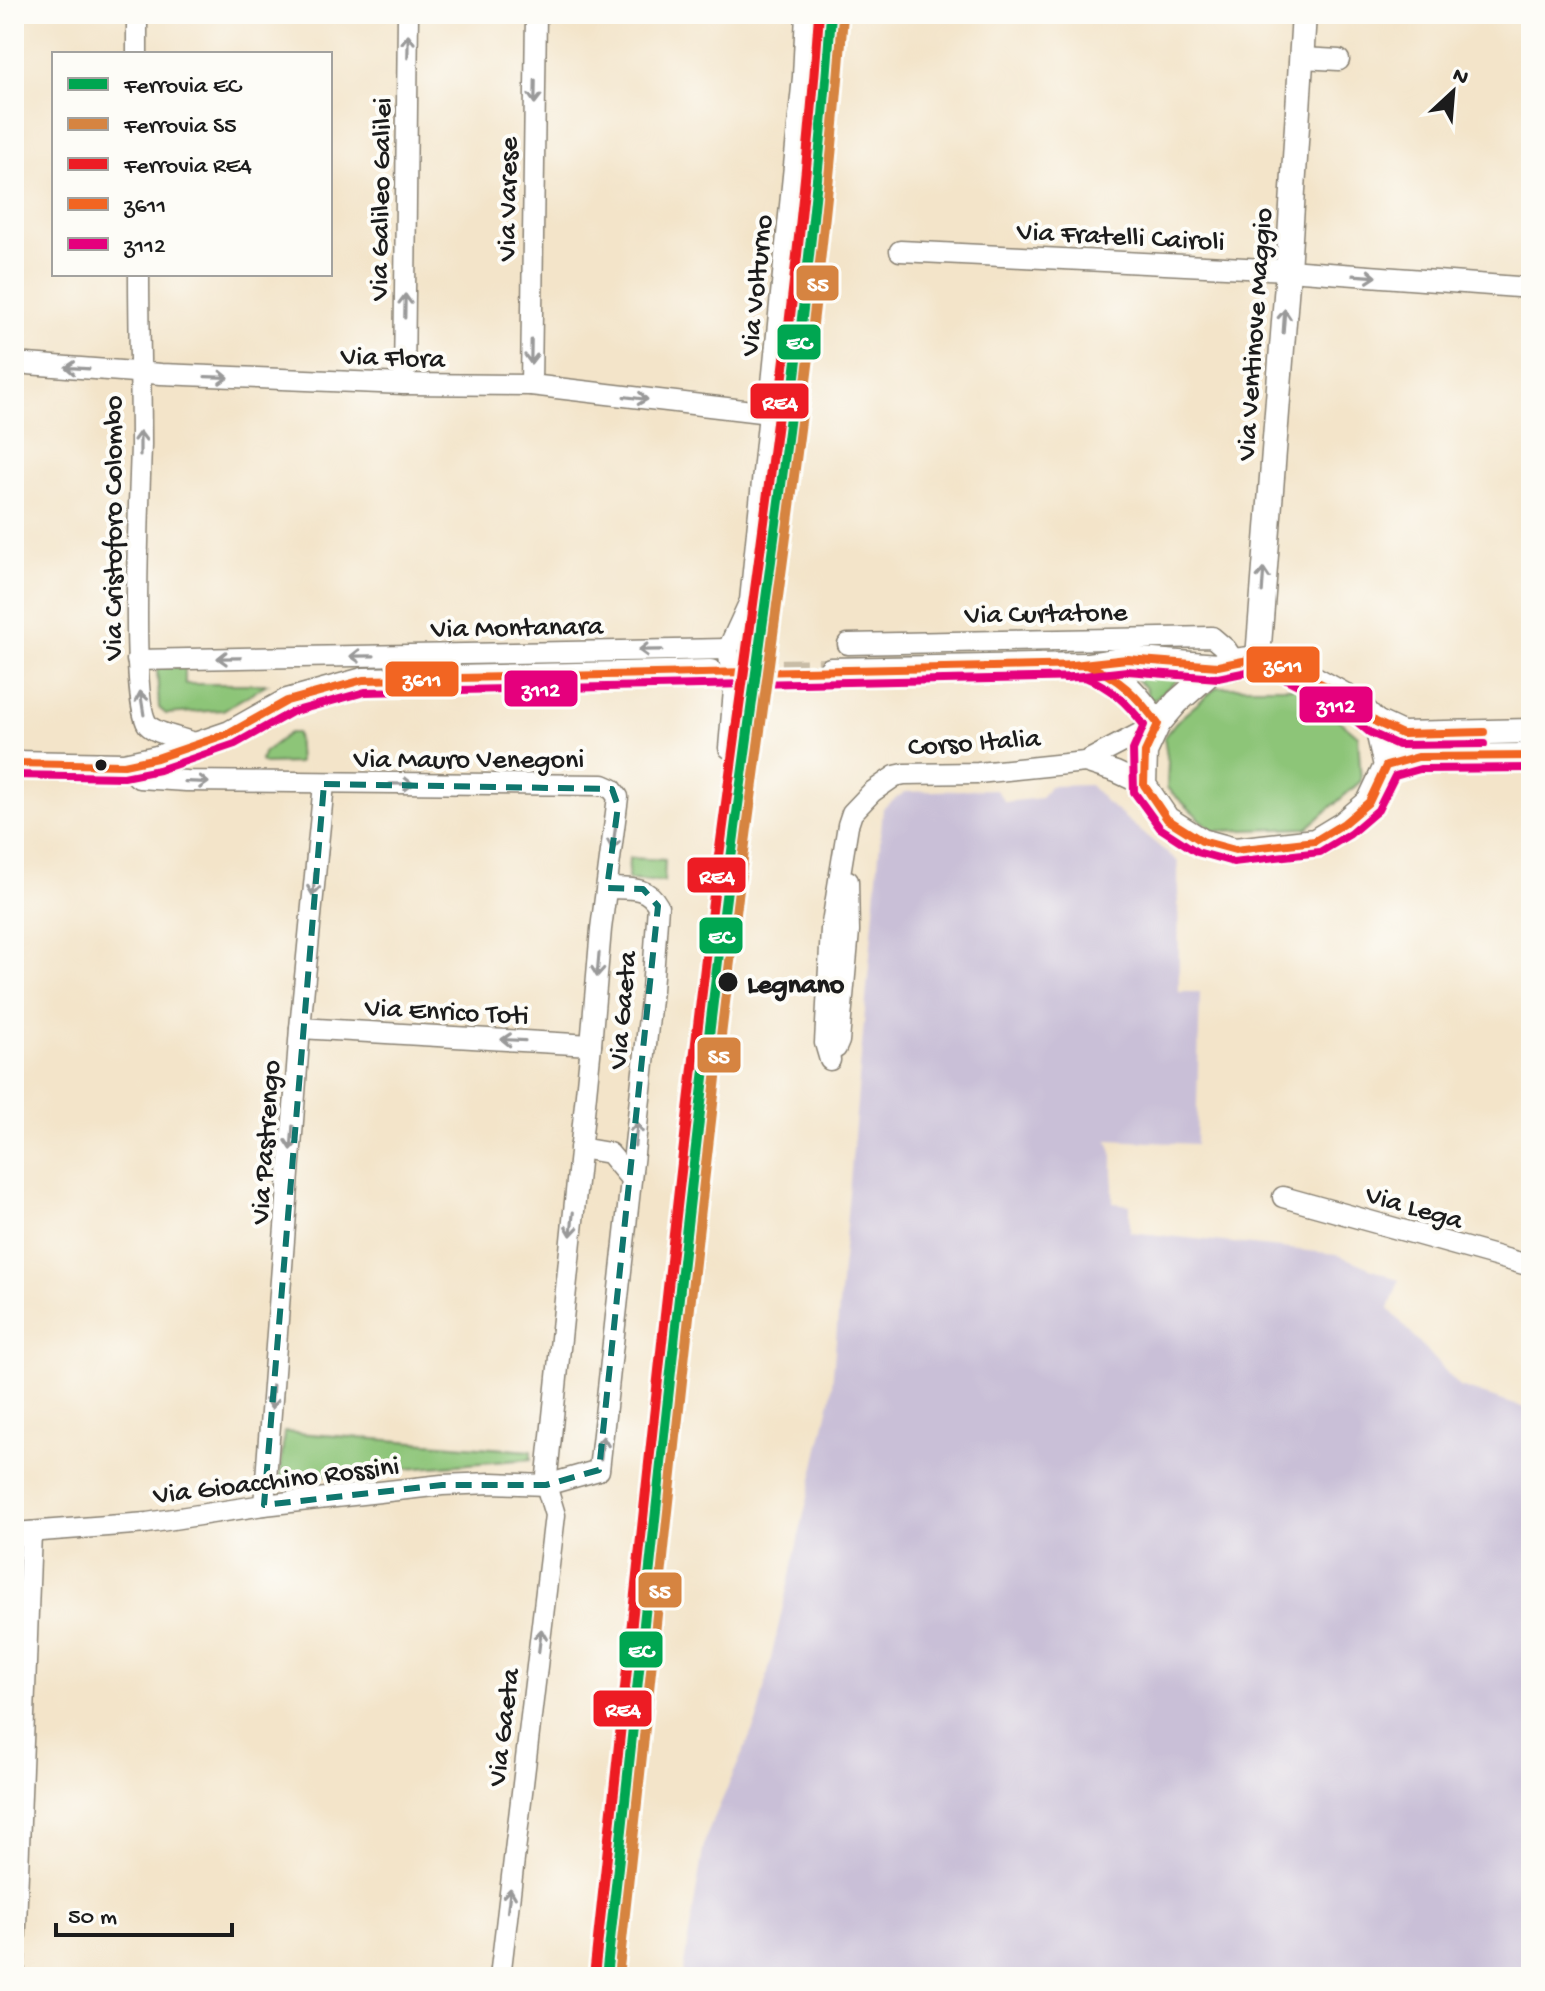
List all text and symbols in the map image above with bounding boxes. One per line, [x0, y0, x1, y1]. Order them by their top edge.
one-way arrow [400, 33, 416, 60]
legend [52, 52, 332, 276]
north arrow [1413, 52, 1493, 132]
text: N [1448, 63, 1472, 92]
text: Ferrovia EC [123, 73, 243, 102]
one-way arrow [527, 78, 543, 105]
street label: Via Galileo Galilei [364, 97, 401, 302]
text: Ferrovia S5 [123, 113, 237, 142]
street label: Via Varese [492, 136, 527, 262]
text: Ferrovia RE4 [123, 153, 252, 182]
text: z611 [124, 193, 166, 222]
street label: Via Ventinove Maggio [1231, 207, 1282, 463]
street label: Via Volturno [735, 213, 782, 359]
street label: Via Fratelli Cairoli [1015, 217, 1225, 260]
text: z112 [124, 233, 166, 262]
line badge: S5 [795, 264, 840, 302]
one-way arrow [1351, 269, 1378, 284]
text: S5 [807, 274, 829, 300]
one-way arrow [397, 293, 413, 320]
one-way arrow [1276, 308, 1291, 335]
line badge: EC [776, 323, 822, 361]
text: EC [786, 332, 814, 358]
one-way arrow [523, 338, 539, 365]
street label: Via Flora [339, 341, 447, 378]
one-way arrow [64, 360, 91, 375]
one-way arrow [203, 369, 230, 384]
line badge: RE4 [749, 382, 810, 420]
one-way arrow [622, 390, 649, 405]
text: RE4 [761, 392, 798, 418]
street label: Via Cristoforo Colombo [99, 395, 132, 662]
one-way arrow [132, 430, 148, 457]
one-way arrow [1256, 567, 1271, 594]
street label: Via Curtatone [963, 598, 1128, 633]
street label: Via Montanara [430, 611, 605, 648]
one-way arrow [637, 643, 664, 658]
line badge: z611 [1245, 645, 1321, 684]
one-way arrow [349, 648, 376, 663]
one-way arrow [216, 651, 243, 666]
text: z611 [1263, 655, 1302, 681]
line badge: z611 [384, 660, 460, 698]
text: z611 [402, 669, 441, 695]
line badge: z112 [503, 669, 579, 708]
text: z112 [521, 679, 560, 705]
line badge: z112 [1298, 685, 1374, 724]
one-way arrow [134, 691, 149, 716]
text: z112 [1316, 695, 1355, 721]
street label: Corso Italia [907, 723, 1043, 766]
street label: Via Mauro Venegoni [353, 745, 584, 778]
unlabelled marker [93, 757, 109, 773]
one-way arrow [183, 774, 210, 789]
one-way arrow [388, 776, 415, 792]
one-way arrow [606, 824, 621, 850]
line badge: RE4 [686, 856, 747, 894]
text: RE4 [698, 866, 735, 892]
one-way arrow [306, 870, 321, 897]
line badge: EC [698, 916, 744, 955]
text: EC [708, 926, 736, 952]
street label: Via Gaeta [603, 949, 646, 1072]
one-way arrow [590, 951, 605, 978]
marker: Legnano [716, 970, 740, 994]
place label: Legnano [747, 970, 845, 1003]
street label: Via Enrico Toti [363, 993, 530, 1034]
one-way arrow [501, 1033, 527, 1048]
line badge: S5 [696, 1036, 742, 1074]
text: S5 [708, 1046, 730, 1072]
street label: Via Pastrengo [245, 1059, 290, 1227]
one-way arrow [629, 1121, 644, 1148]
one-way arrow [284, 1124, 299, 1151]
street label: Via Lega [1360, 1179, 1468, 1239]
one-way arrow [565, 1210, 580, 1237]
one-way arrow [264, 1384, 279, 1410]
one-way arrow [594, 1435, 609, 1462]
street label: Via Gioacchino Rossini [151, 1451, 401, 1514]
line badge: S5 [637, 1571, 683, 1609]
text: S5 [649, 1581, 671, 1607]
one-way arrow [533, 1629, 548, 1654]
line badge: EC [618, 1630, 664, 1669]
text: EC [628, 1640, 656, 1666]
street label: Via Gaeta [482, 1665, 529, 1789]
line badge: RE4 [592, 1689, 653, 1728]
text: RE4 [604, 1699, 641, 1725]
scale bar [56, 1887, 232, 1937]
one-way arrow [502, 1887, 517, 1913]
text: 50 m [68, 1904, 117, 1933]

